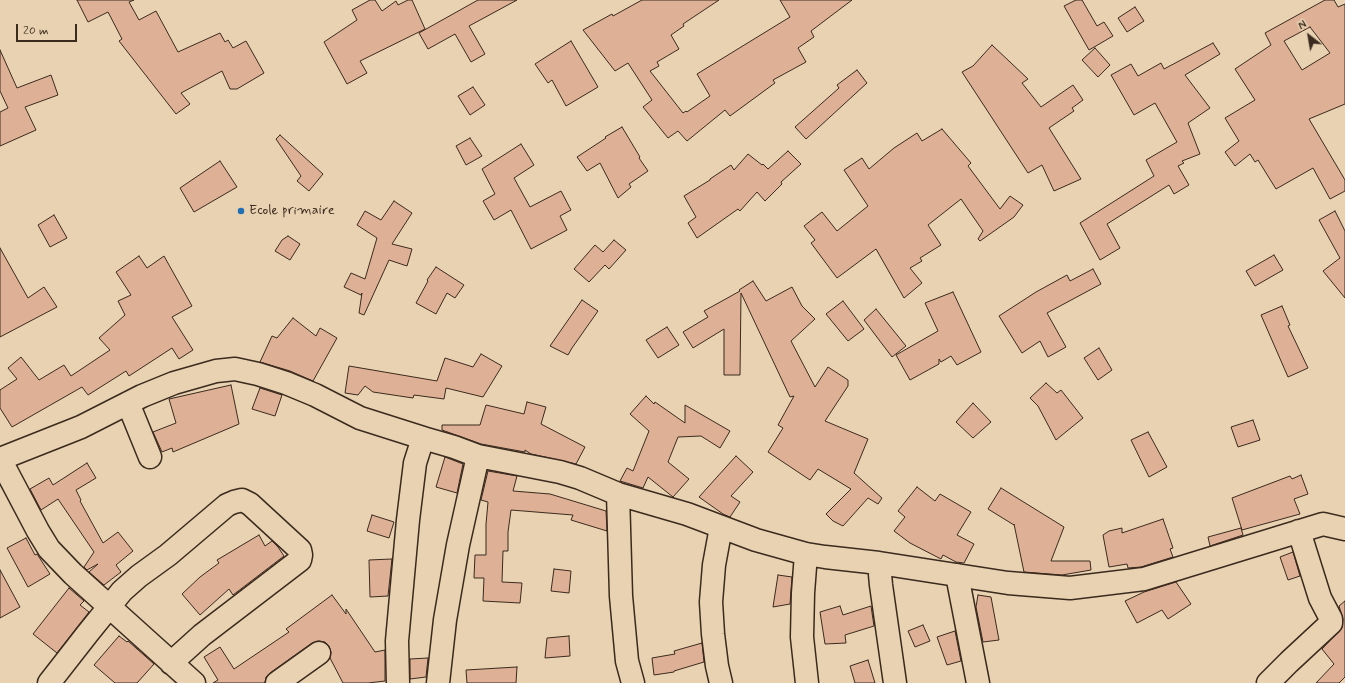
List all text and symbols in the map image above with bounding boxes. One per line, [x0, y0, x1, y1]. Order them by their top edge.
scale bar [18, 16, 79, 42]
north arrow [1289, 16, 1329, 56]
text: N [1296, 18, 1310, 34]
text: 20 m [23, 23, 49, 39]
place label: Ecole primaire [249, 203, 335, 219]
marker: Ecole primaire [236, 206, 246, 216]

